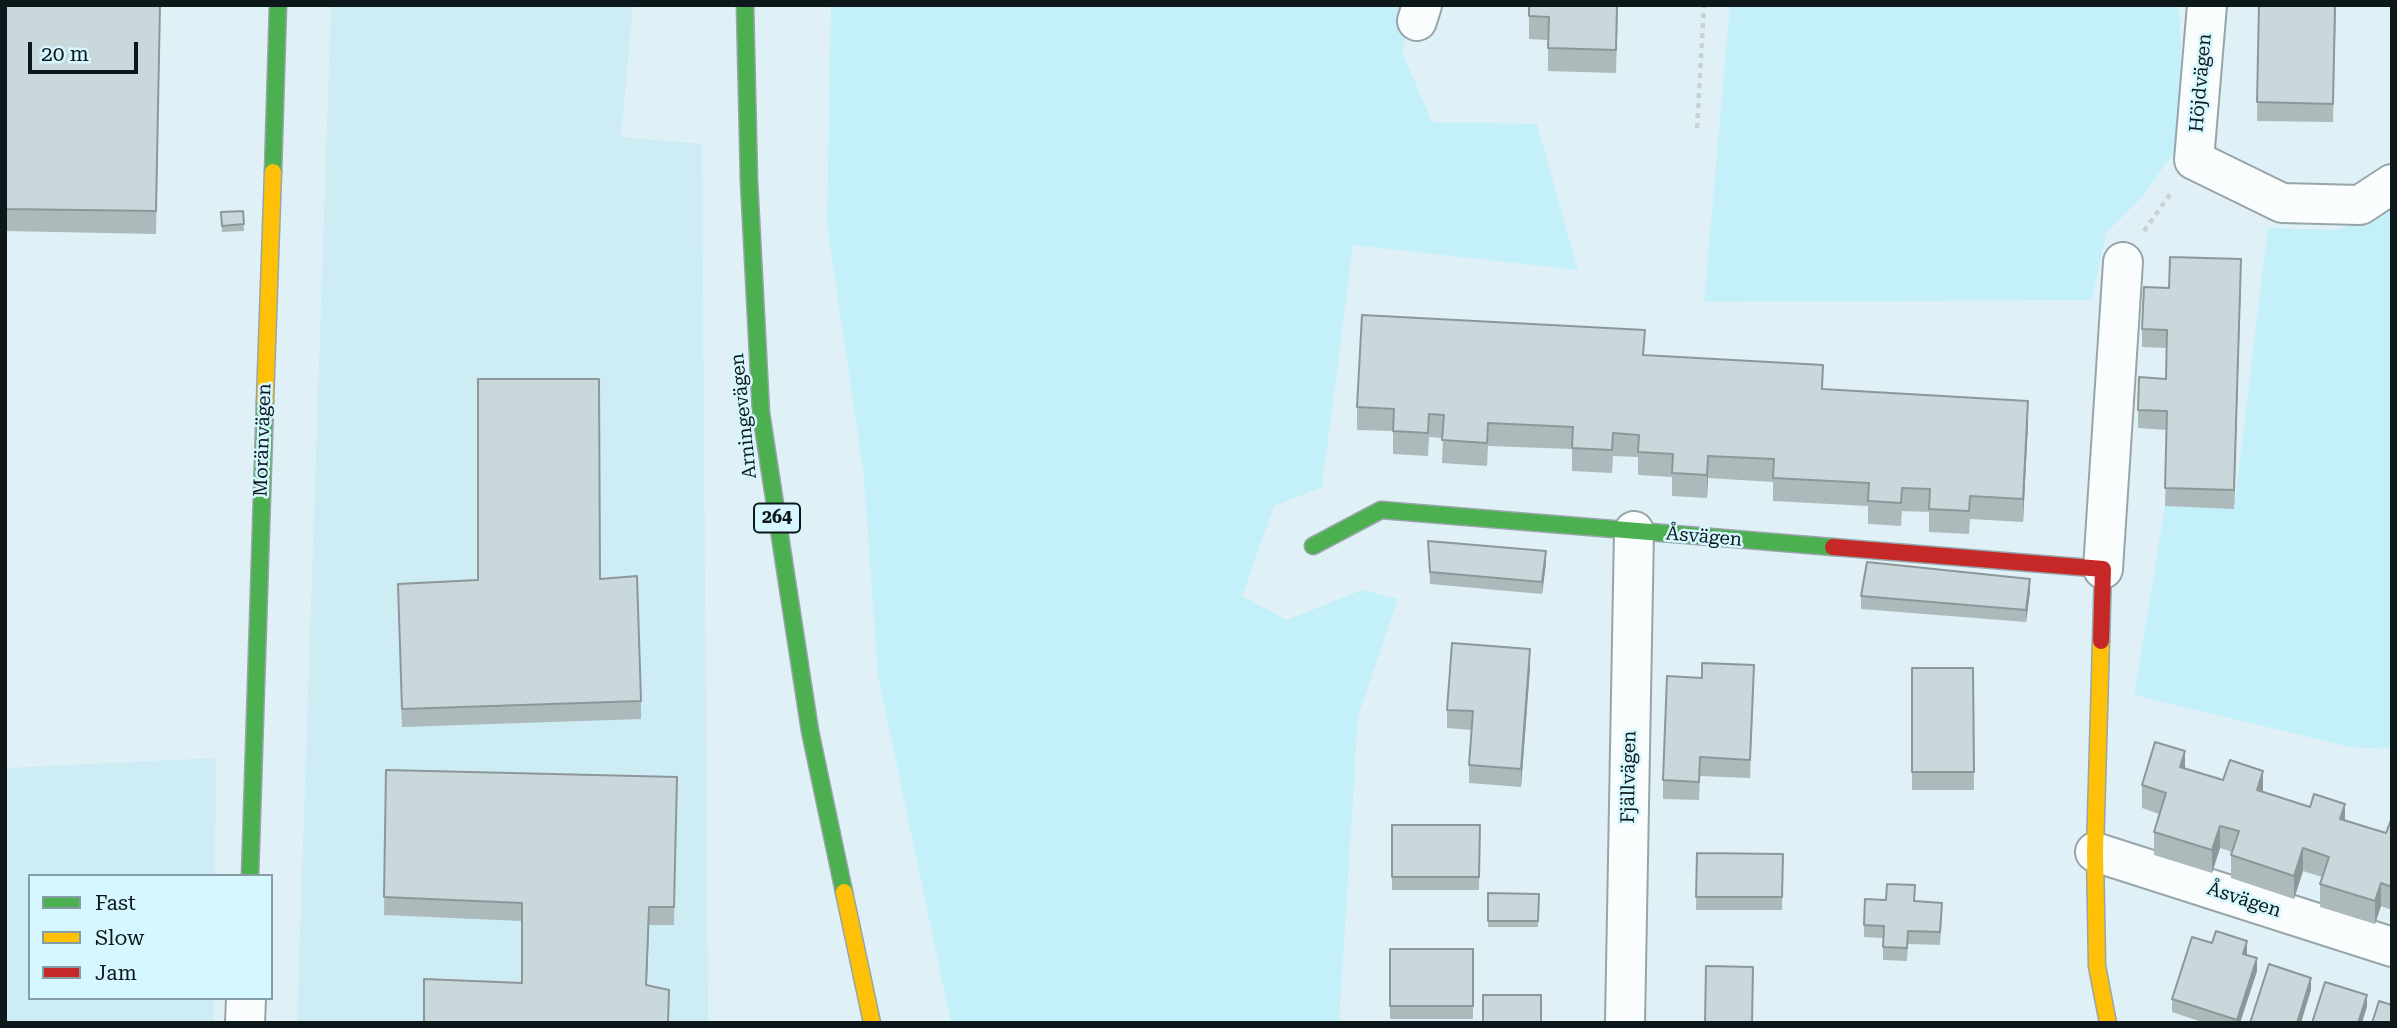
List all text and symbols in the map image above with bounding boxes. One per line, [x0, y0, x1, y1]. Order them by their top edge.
scale bar [32, 28, 142, 72]
street label: Höjdvägen [2185, 33, 2217, 133]
text: 20 m [41, 42, 89, 66]
street label: Arningevägen [726, 352, 762, 480]
street label: Moränvägen [250, 383, 276, 497]
road number: 264 [754, 504, 800, 532]
street label: Åsvägen [1665, 522, 1743, 552]
street label: Fjällvägen [1617, 730, 1641, 824]
legend [28, 874, 273, 1000]
street label: Åsvägen [2204, 877, 2284, 923]
text: Fast [95, 891, 136, 915]
text: Slow [95, 926, 144, 950]
text: Jam [95, 961, 137, 985]

